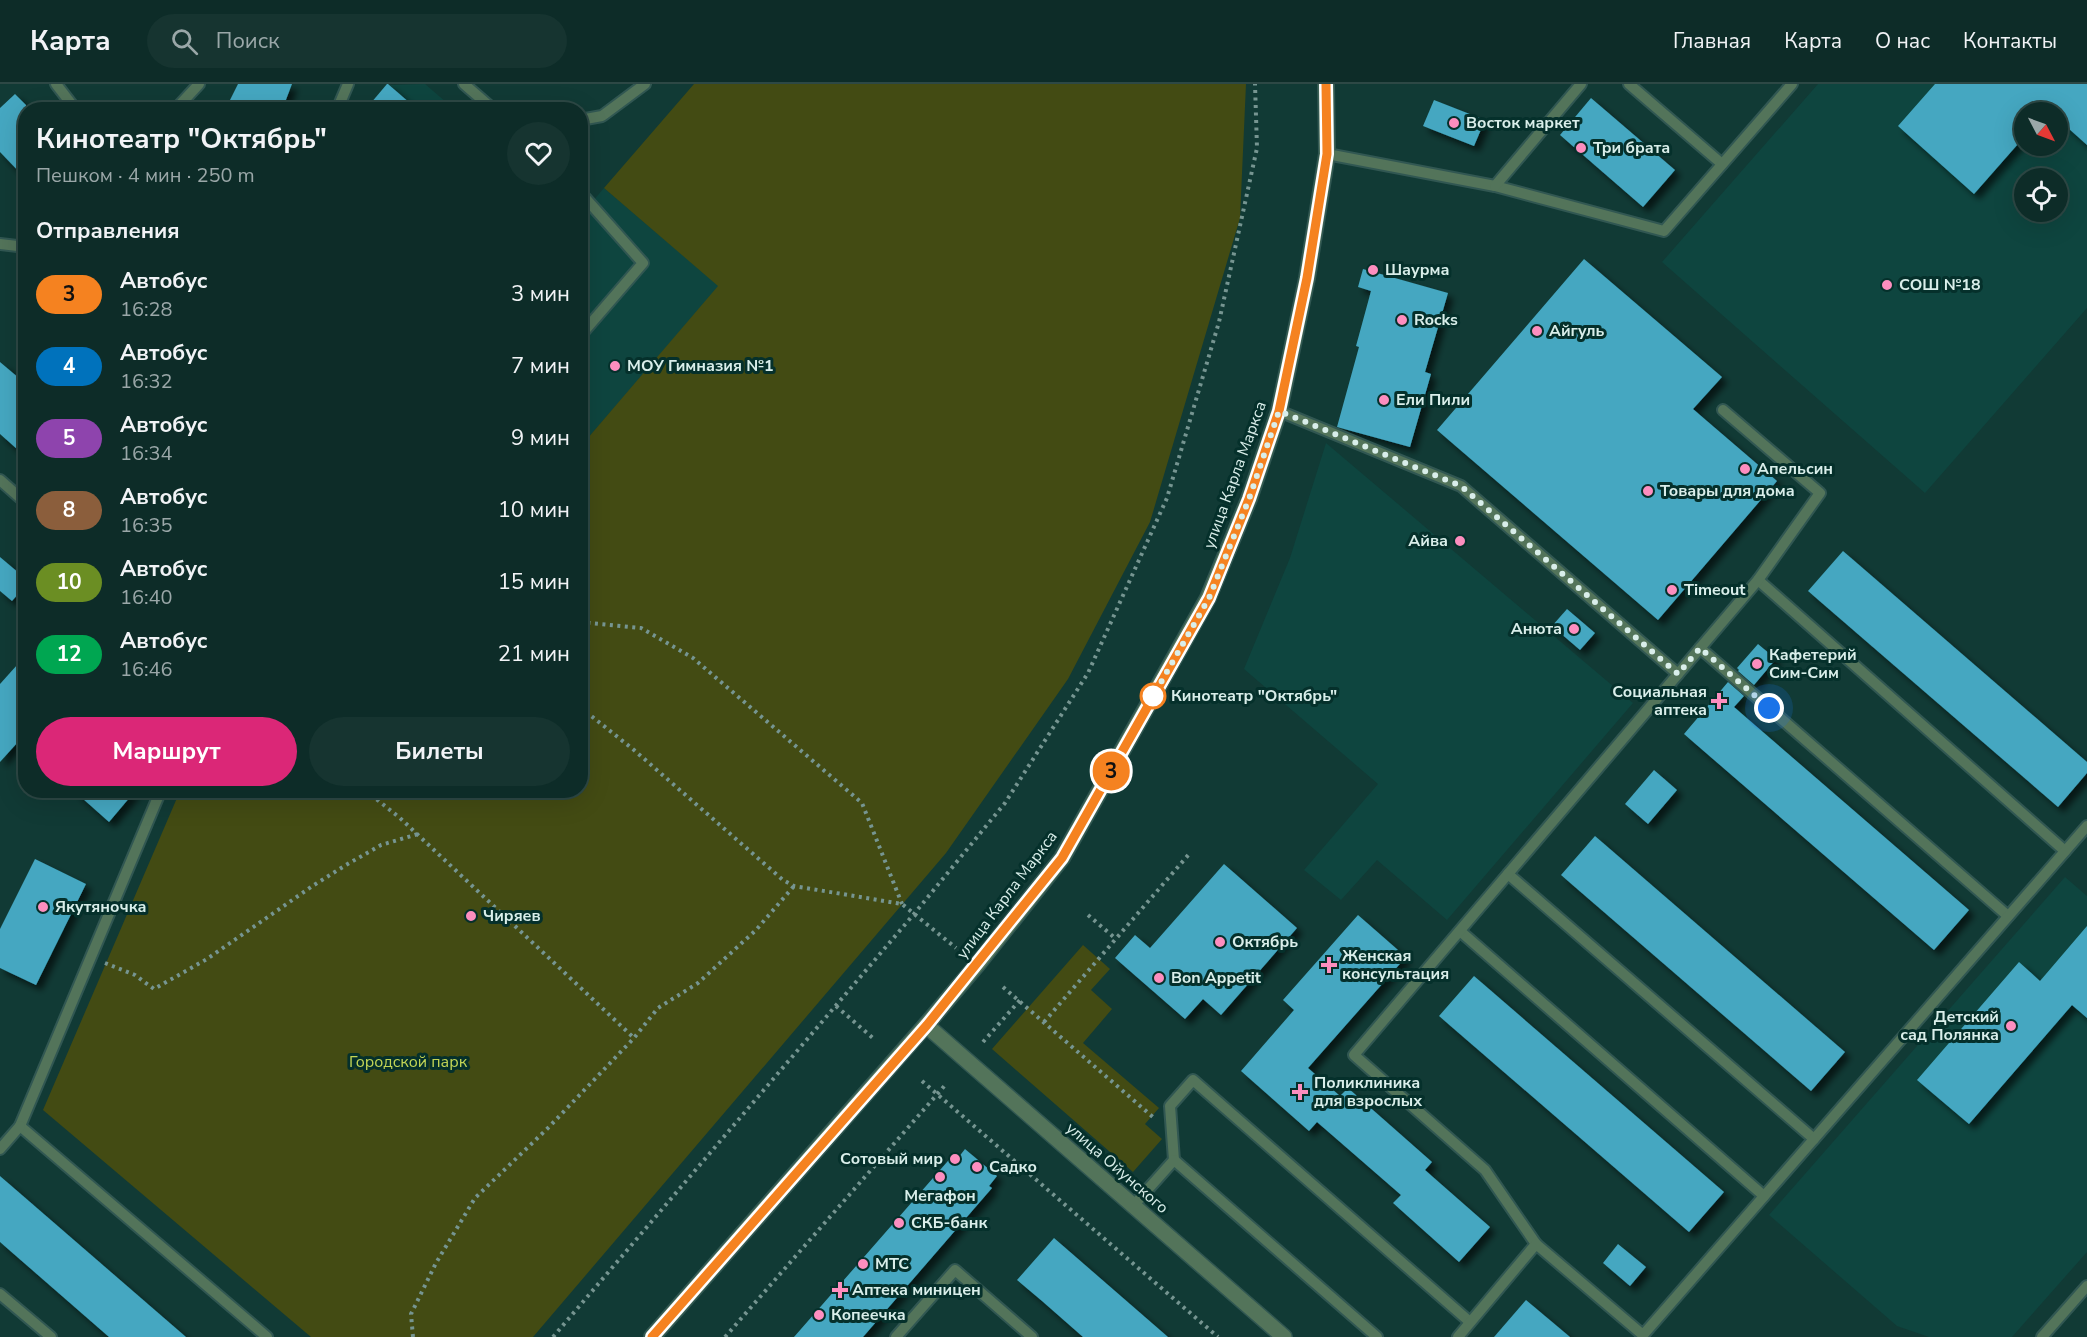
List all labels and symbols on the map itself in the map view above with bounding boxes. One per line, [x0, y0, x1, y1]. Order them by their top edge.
north arrow [2014, 102, 2068, 156]
place label: Восток маркет [1466, 112, 1580, 134]
marker: Восток маркет [1447, 116, 1461, 130]
place label: Три брата [1593, 137, 1670, 159]
marker: Три брата [1574, 141, 1588, 155]
place label: Шаурма [1385, 259, 1450, 281]
marker: Шаурма [1366, 263, 1380, 277]
place label: СОШ №18 [1899, 274, 1981, 296]
marker: СОШ №18 [1880, 278, 1894, 292]
place label: Rocks [1414, 309, 1458, 331]
marker: Rocks [1395, 313, 1409, 327]
place label: Айгуль [1549, 320, 1605, 342]
marker: Айгуль [1530, 324, 1544, 338]
place label: МОУ Гимназия №1 [627, 355, 774, 377]
marker: МОУ Гимназия №1 [608, 359, 622, 373]
place label: Ели Пили [1396, 389, 1470, 411]
marker: Ели Пили [1377, 393, 1391, 407]
street label: улица Карла Маркса [1198, 398, 1272, 552]
place label: Апельсин [1757, 458, 1833, 480]
marker: Апельсин [1738, 462, 1752, 476]
place label: Товары для дома [1660, 480, 1795, 502]
marker: Товары для дома [1641, 484, 1655, 498]
place label: Айва [1408, 530, 1448, 552]
marker: Айва [1453, 534, 1467, 548]
place label: Timeout [1684, 579, 1746, 601]
marker: Timeout [1665, 583, 1679, 597]
place label: Анюта [1511, 618, 1562, 640]
marker: Анюта [1567, 622, 1581, 636]
place label: Кафетерий Сим-Сим [1769, 644, 1857, 684]
marker: Кафетерий Сим-Сим [1750, 657, 1764, 671]
place label: Социальная аптека [1612, 681, 1707, 721]
marker: Кинотеатр "Октябрь" [1140, 683, 1166, 709]
place label: Кинотеатр "Октябрь" [1171, 685, 1337, 707]
your location [1754, 693, 1784, 723]
marker: Социальная аптека [1712, 694, 1726, 708]
line badge: 3 [1092, 752, 1130, 790]
street label: улица Карла Маркса [951, 826, 1063, 964]
place label: Якутяночка [55, 896, 147, 918]
marker: Якутяночка [36, 900, 50, 914]
place label: Чиряев [483, 905, 541, 927]
marker: Чиряев [464, 909, 478, 923]
place label: Октябрь [1232, 931, 1298, 953]
marker: Октябрь [1213, 935, 1227, 949]
place label: Женская консультация [1342, 945, 1449, 985]
marker: Женская консультация [1320, 956, 1338, 974]
place label: Bon Appetit [1171, 967, 1262, 989]
marker: Bon Appetit [1152, 971, 1166, 985]
place label: Детский сад Полянка [1900, 1006, 1999, 1046]
marker: Детский сад Полянка [2004, 1019, 2018, 1033]
park label: Городской парк [349, 1051, 468, 1073]
place label: Поликлиника для взрослых [1314, 1072, 1422, 1112]
marker: Поликлиника для взрослых [1291, 1083, 1309, 1101]
street label: улица Ойунского [1061, 1117, 1173, 1219]
place label: Сотовый мир [840, 1148, 943, 1170]
marker: Сотовый мир [948, 1152, 962, 1166]
place label: Садко [989, 1156, 1037, 1178]
marker: Садко [970, 1160, 984, 1174]
marker: Мегафон [933, 1170, 947, 1184]
place label: Мегафон [904, 1185, 976, 1207]
place label: СКБ-банк [911, 1212, 989, 1234]
marker: СКБ-банк [892, 1216, 906, 1230]
place label: МТС [875, 1253, 909, 1275]
marker: МТС [856, 1257, 870, 1271]
place label: Аптека миницен [852, 1279, 981, 1301]
marker: Аптека миницен [833, 1283, 847, 1297]
place label: Копеечка [831, 1304, 906, 1326]
marker: Копеечка [812, 1308, 826, 1322]

